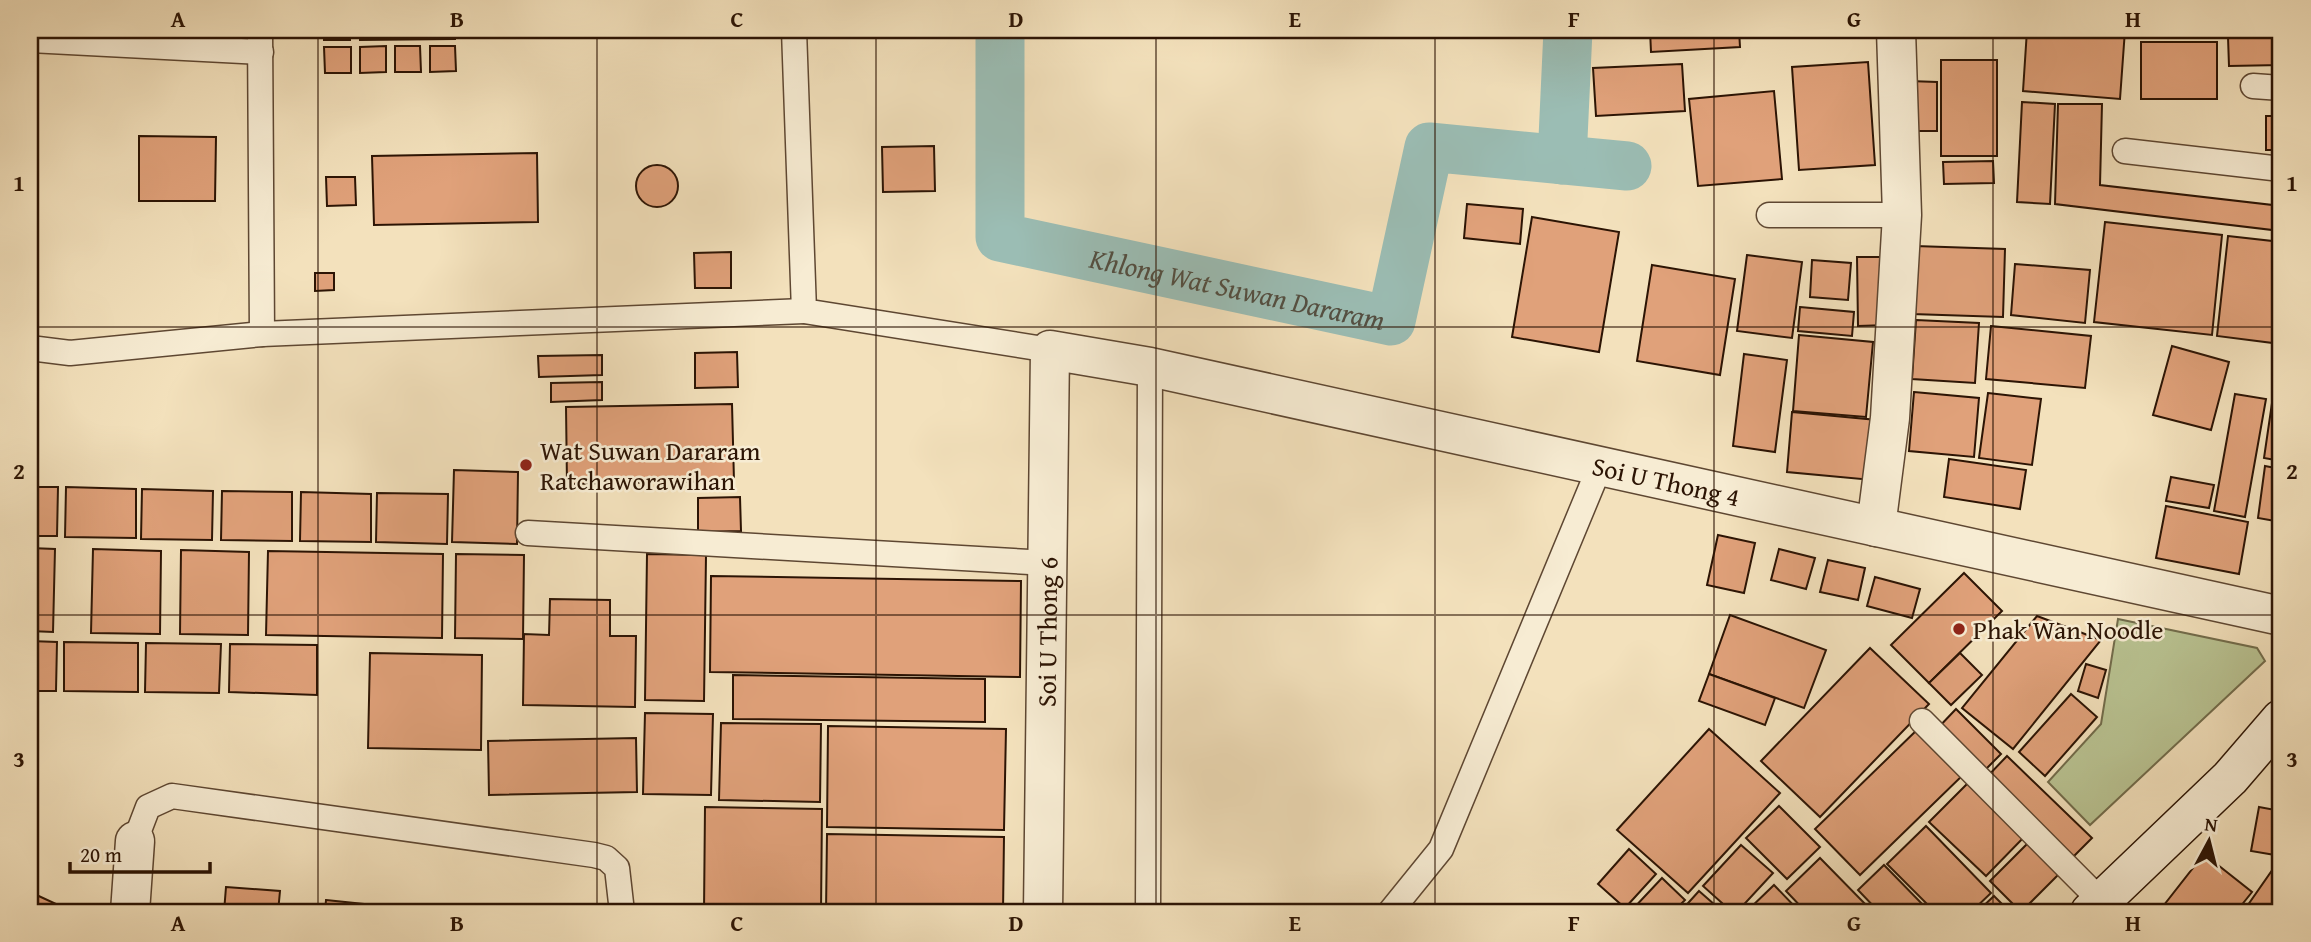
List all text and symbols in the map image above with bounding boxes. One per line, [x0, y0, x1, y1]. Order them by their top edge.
text: A [171, 2, 186, 35]
text: B [450, 2, 464, 35]
text: C [730, 2, 744, 35]
text: D [1009, 2, 1024, 35]
text: E [1289, 2, 1301, 35]
text: F [1568, 2, 1580, 35]
text: G [1847, 2, 1861, 35]
text: H [2125, 2, 2141, 35]
text: 1 [13, 166, 25, 199]
text: 1 [2286, 166, 2298, 199]
water label: Khlong Wat Suwan Dararam [1085, 236, 1389, 340]
place label: Wat Suwan Dararam Ratchaworawihan [540, 431, 761, 500]
street label: Soi U Thong 4 [1589, 445, 1744, 516]
text: 2 [13, 454, 25, 487]
text: 2 [2286, 454, 2298, 487]
marker: Wat Suwan Dararam Ratchaworawihan [518, 457, 534, 473]
street label: Soi U Thong 6 [1026, 557, 1067, 707]
place label: Phak Wan Noodle [1973, 610, 2163, 649]
marker: Phak Wan Noodle [1951, 621, 1967, 637]
text: 3 [13, 742, 25, 775]
text: 3 [2286, 742, 2298, 775]
north arrow [2174, 806, 2244, 876]
text: N [2203, 809, 2219, 839]
scale bar [70, 830, 210, 874]
text: 20 m [80, 839, 122, 870]
text: A [171, 906, 186, 939]
text: B [450, 906, 464, 939]
text: C [730, 906, 744, 939]
text: D [1009, 906, 1024, 939]
text: E [1289, 906, 1301, 939]
text: F [1568, 906, 1580, 939]
text: G [1847, 906, 1861, 939]
text: H [2125, 906, 2141, 939]

